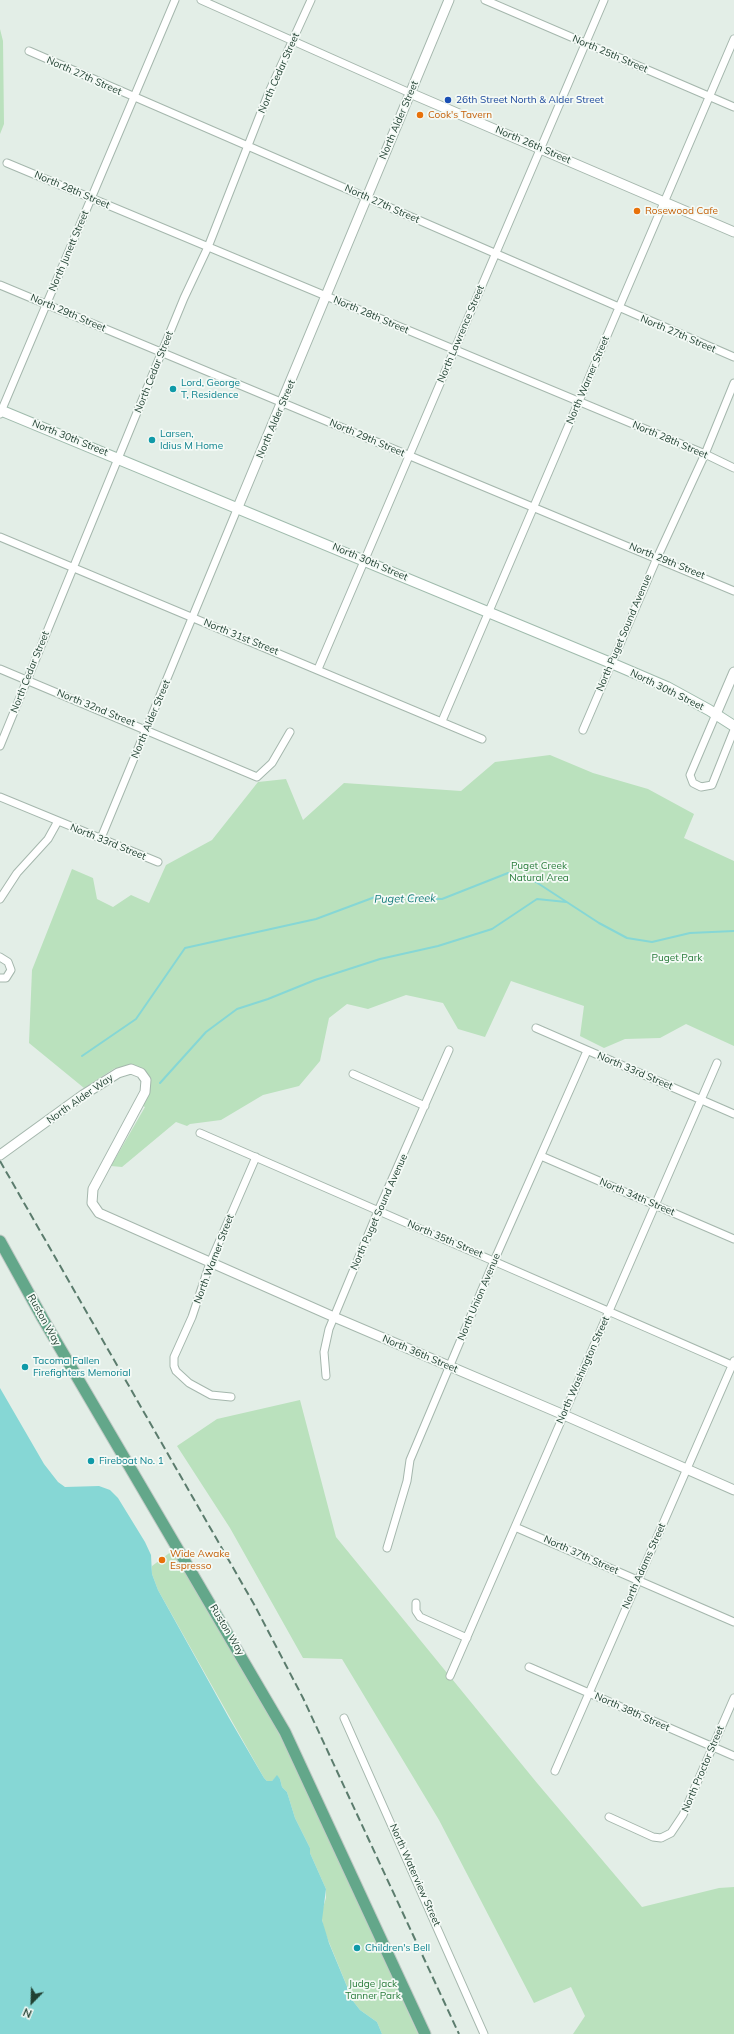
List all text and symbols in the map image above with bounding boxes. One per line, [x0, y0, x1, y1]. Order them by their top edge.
street label: North Cedar Street [256, 31, 302, 115]
street label: North 25th Street [571, 33, 649, 75]
street label: North 27th Street [45, 54, 123, 98]
street label: North Alder Street [377, 79, 421, 161]
place label: 26th Street North & Alder Street [456, 94, 604, 106]
marker: 26th Street North & Alder Street [443, 95, 453, 105]
place label: Cook's Tavern [428, 109, 492, 121]
marker: Cook's Tavern [415, 110, 425, 120]
street label: North 26th Street [494, 124, 572, 166]
street label: North 28th Street [33, 169, 111, 211]
street label: North 27th Street [343, 182, 421, 226]
place label: Rosewood Cafe [645, 205, 718, 217]
marker: Rosewood Cafe [632, 206, 642, 216]
street label: North Junett Street [47, 209, 91, 293]
street label: North Lawrence Street [435, 284, 487, 384]
street label: North 29th Street [29, 292, 107, 334]
street label: North 28th Street [332, 294, 410, 336]
street label: North 27th Street [639, 313, 717, 355]
street label: North Cedar Street [132, 329, 176, 415]
street label: North Warner Street [564, 334, 612, 426]
place label: Lord, George T, Residence [181, 377, 240, 400]
street label: North Alder Street [254, 378, 298, 460]
marker: Lord, George T, Residence [168, 384, 178, 394]
street label: North 30th Street [30, 417, 110, 459]
street label: North 29th Street [328, 417, 406, 459]
street label: North 28th Street [631, 419, 709, 461]
place label: Larsen, Idius M Home [160, 428, 223, 452]
marker: Larsen, Idius M Home [147, 435, 157, 445]
street label: North 29th Street [627, 540, 707, 582]
street label: North 30th Street [331, 541, 409, 583]
street label: North Puget Sound Avenue [594, 573, 654, 693]
street label: North 31st Street [202, 617, 280, 657]
street label: North Cedar Street [8, 629, 52, 715]
street label: North 30th Street [628, 667, 706, 713]
street label: North Alder Street [129, 678, 173, 760]
street label: North 32nd Street [55, 687, 137, 729]
street label: North 33rd Street [68, 821, 148, 863]
park label: Puget Creek Natural Area [509, 860, 569, 884]
water label: Puget Creek [374, 892, 436, 906]
park label: Puget Park [652, 952, 702, 964]
street label: North 33rd Street [595, 1050, 675, 1092]
street label: North Alder Way [45, 1072, 115, 1126]
street label: North Puget Sound Avenue [348, 1152, 410, 1272]
street label: North 34th Street [598, 1176, 676, 1218]
street label: North Warner Street [191, 1213, 237, 1305]
street label: North 35th Street [406, 1218, 484, 1260]
street label: North Union Avenue [455, 1252, 503, 1342]
street label: Ruston Way [25, 1292, 63, 1348]
street label: North Washington Street [554, 1315, 612, 1425]
street label: North 36th Street [381, 1333, 459, 1375]
place label: Tacoma Fallen Firefighters Memorial [33, 1355, 131, 1378]
marker: Tacoma Fallen Firefighters Memorial [20, 1362, 30, 1372]
place label: Fireboat No. 1 [99, 1455, 164, 1467]
marker: Fireboat No. 1 [86, 1456, 96, 1466]
street label: North Adams Street [620, 1521, 668, 1611]
street label: North 37th Street [542, 1533, 620, 1577]
place label: Wide Awake Espresso [170, 1548, 230, 1572]
marker: Wide Awake Espresso [157, 1555, 167, 1565]
street label: Ruston Way [207, 1602, 247, 1658]
street label: North 38th Street [593, 1690, 671, 1734]
street label: North Proctor Street [679, 1724, 727, 1814]
street label: North Waterview Street [387, 1822, 443, 1928]
place label: Children's Bell [365, 1942, 430, 1954]
marker: Children's Bell [352, 1943, 362, 1953]
park label: Judge Jack Tanner Park [345, 1978, 401, 2002]
north arrow [12, 1982, 52, 2022]
text: N [21, 2005, 34, 2021]

